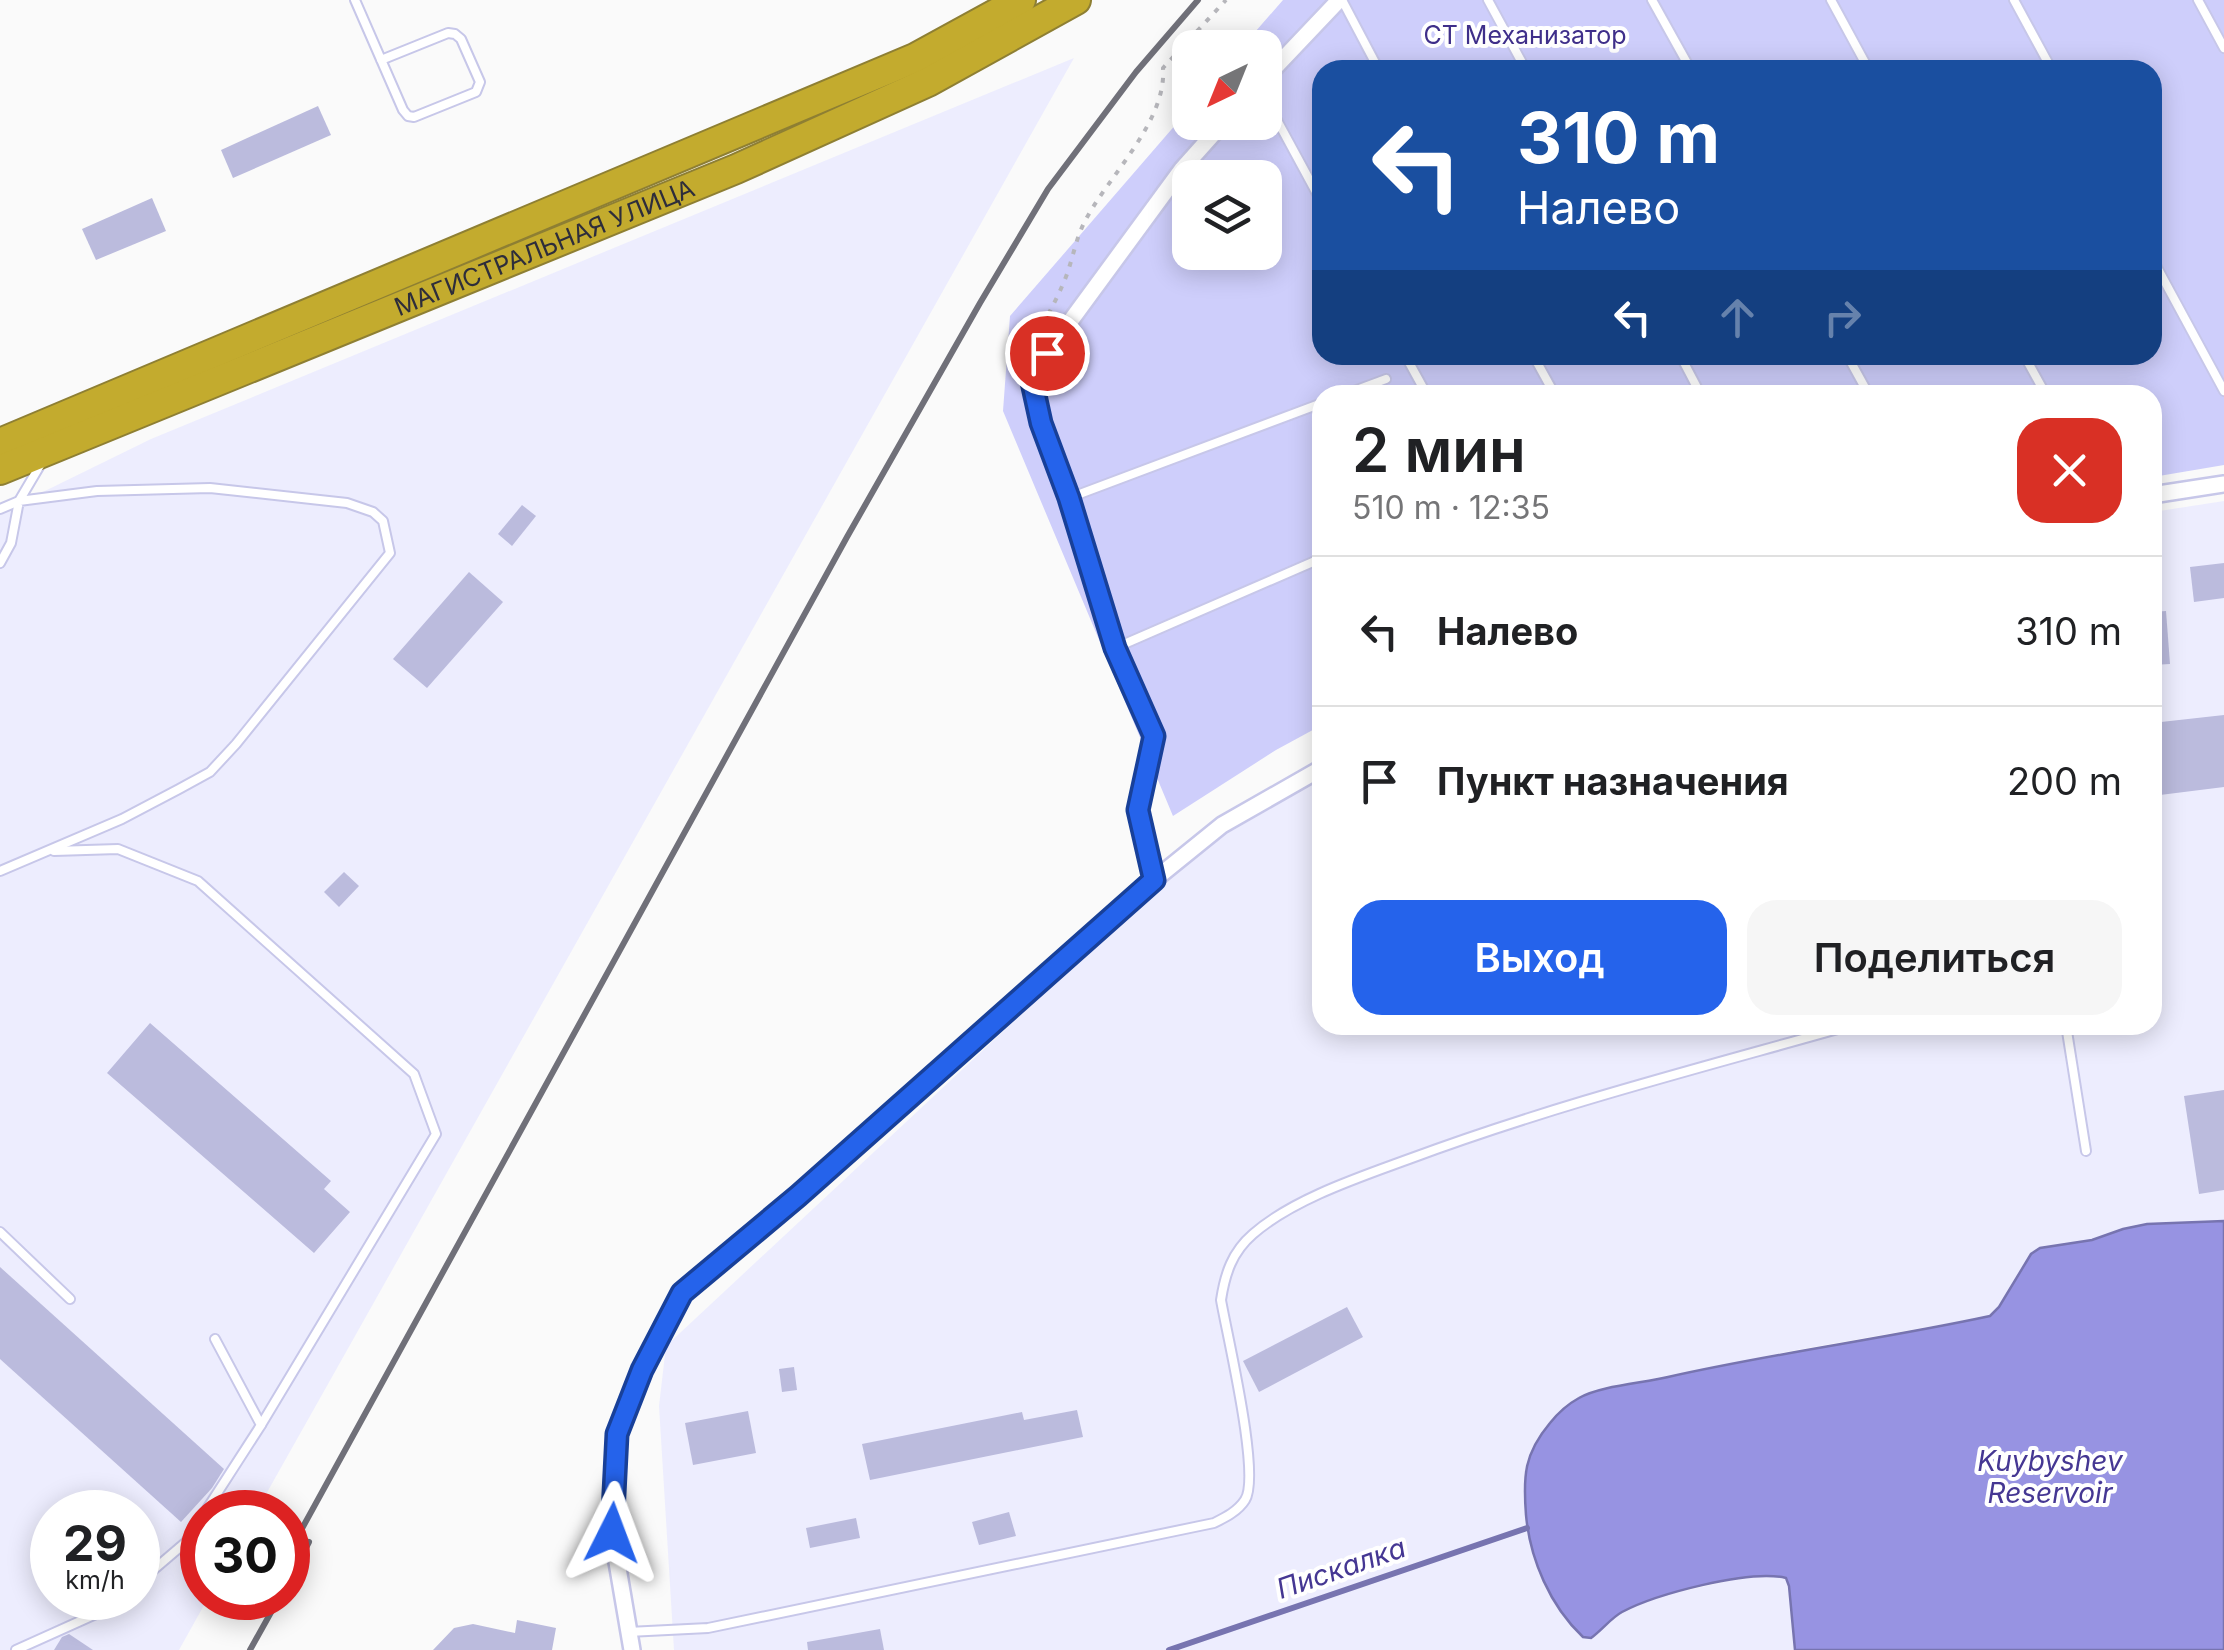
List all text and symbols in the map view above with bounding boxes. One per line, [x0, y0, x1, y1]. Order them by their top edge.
park label: СТ Механизатор [1423, 20, 1627, 50]
north arrow [1172, 30, 1282, 140]
map controls [1172, 30, 1282, 270]
text: 310 m [1517, 95, 1720, 180]
icon: left [1352, 100, 1482, 230]
button: layers [1172, 160, 1282, 270]
street label: МАГИСТРАЛЬНАЯ УЛИЦА [390, 173, 699, 322]
text: Налево [1517, 180, 1680, 235]
icon: left [1605, 290, 1660, 345]
icon: ahead [1710, 290, 1765, 345]
icon: right [1815, 290, 1870, 345]
pin [1005, 311, 1090, 396]
icon: arrive [1020, 326, 1075, 381]
text: 2 мин [1352, 414, 1526, 486]
button: close [2017, 418, 2122, 523]
text: 510 m · 12:35 [1352, 488, 1550, 527]
icon: left [1352, 604, 1407, 659]
text: Налево [1437, 608, 1578, 654]
text: 310 m [2015, 608, 2122, 654]
icon: arrive [1352, 754, 1407, 809]
text: Пункт назначения [1437, 758, 1789, 804]
text: 200 m [2007, 758, 2122, 804]
button: Выход [1352, 900, 1727, 1015]
button: Поделиться [1747, 900, 2122, 1015]
water label: Kuybyshev Reservoir [1977, 1444, 2124, 1510]
position arrow [560, 1481, 664, 1585]
speed limit sign: 30 [180, 1490, 310, 1620]
text: 29 [63, 1513, 127, 1573]
water label: Пискалка [1272, 1530, 1410, 1606]
text: km/h [65, 1565, 125, 1595]

